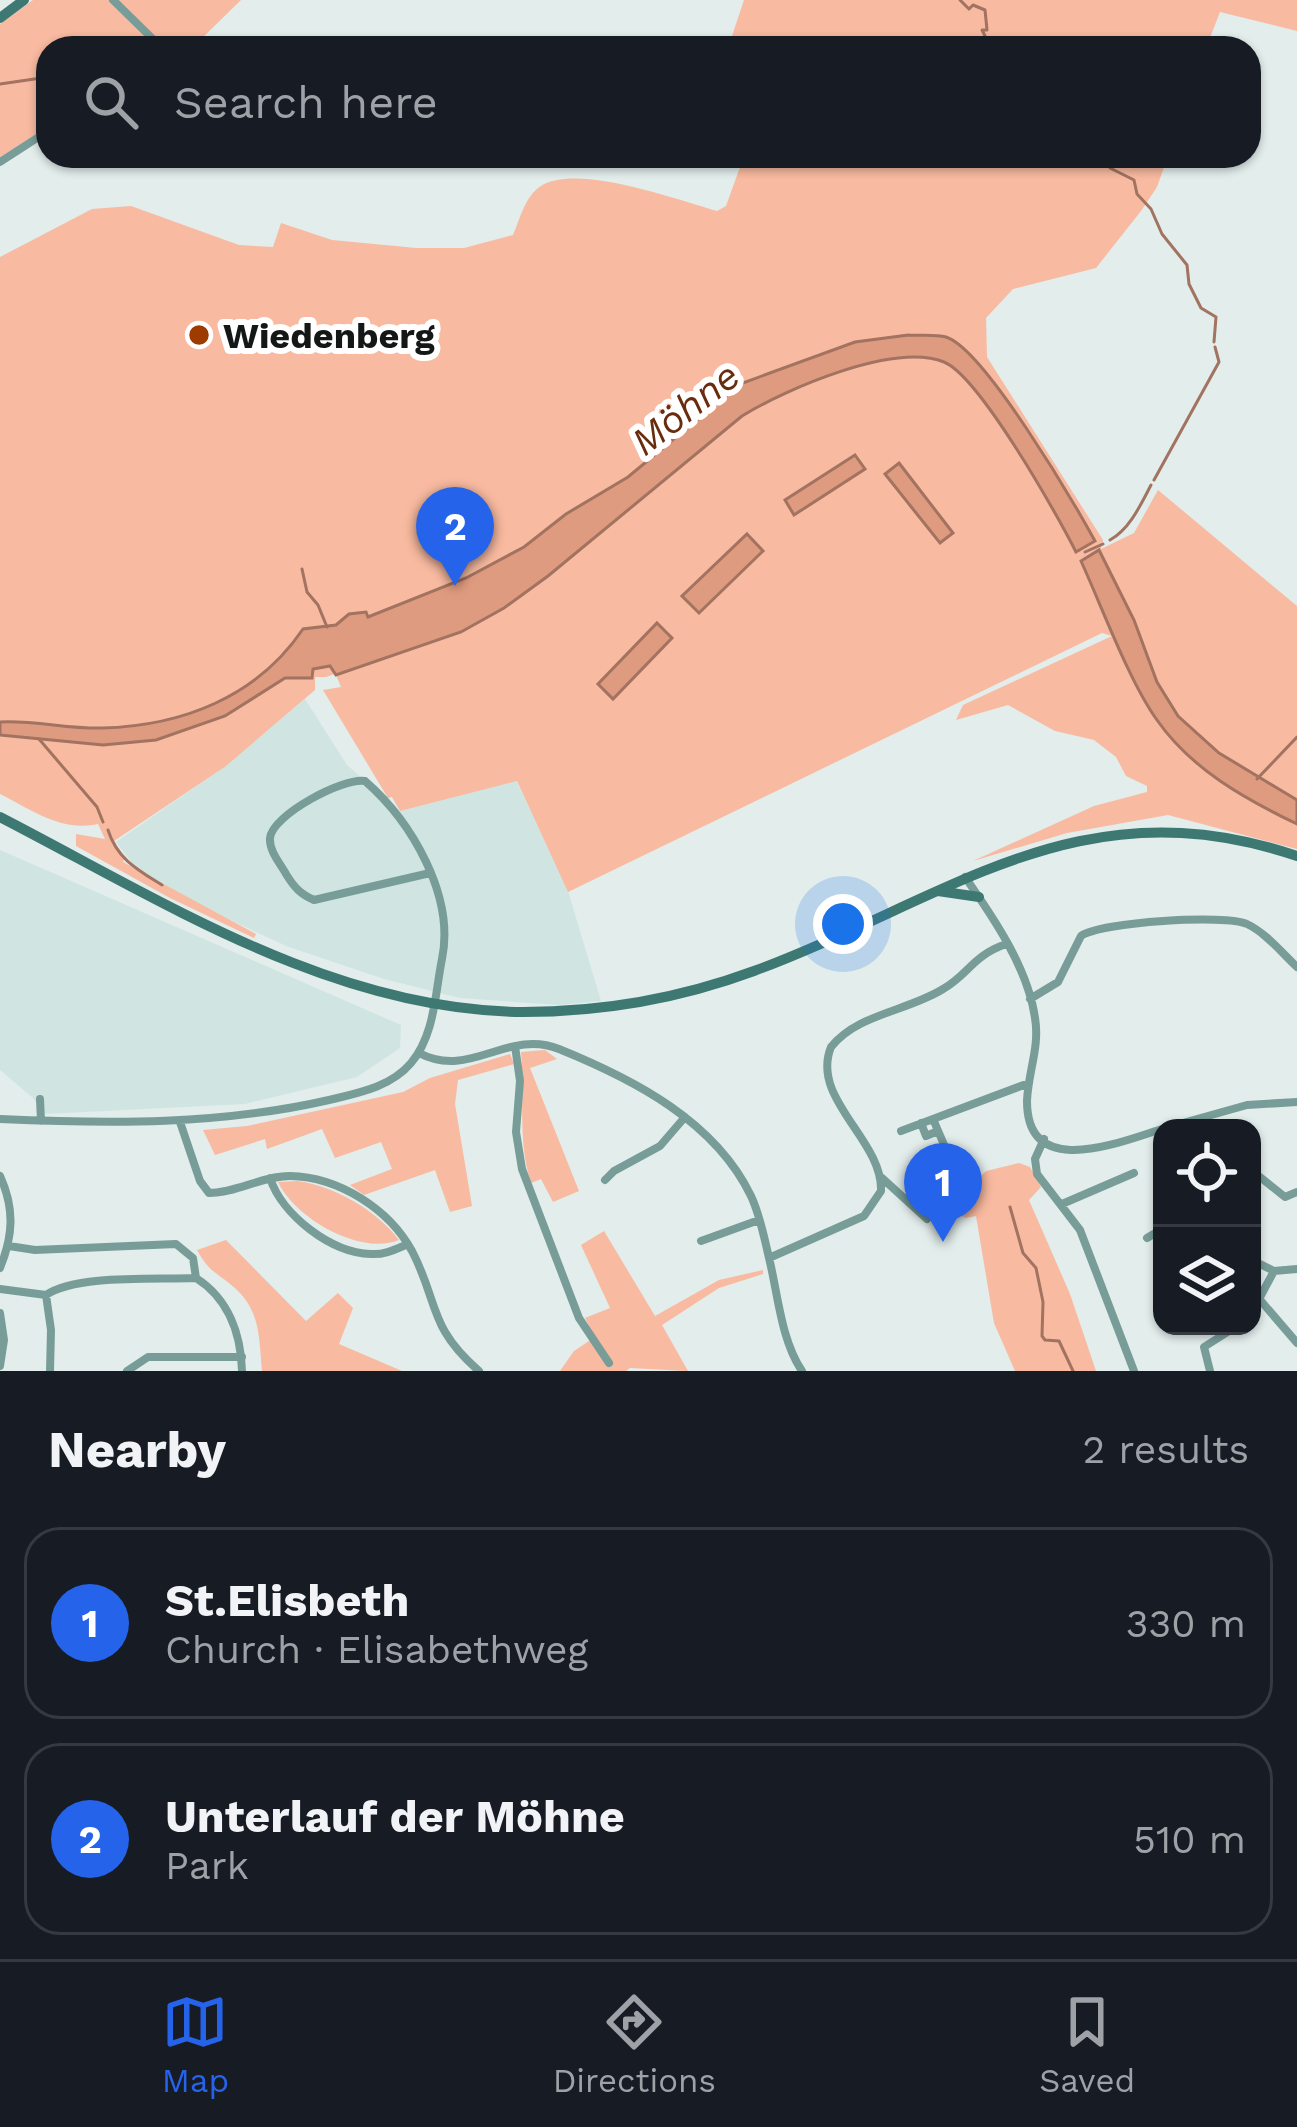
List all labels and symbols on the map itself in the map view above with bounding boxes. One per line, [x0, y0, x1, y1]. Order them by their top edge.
place label: Wiedenberg [223, 315, 435, 357]
marker: Wiedenberg [186, 322, 212, 348]
water label: Möhne [622, 352, 748, 464]
pin: 2 [416, 487, 494, 586]
your location [813, 894, 873, 954]
pin: 1 [904, 1143, 982, 1242]

